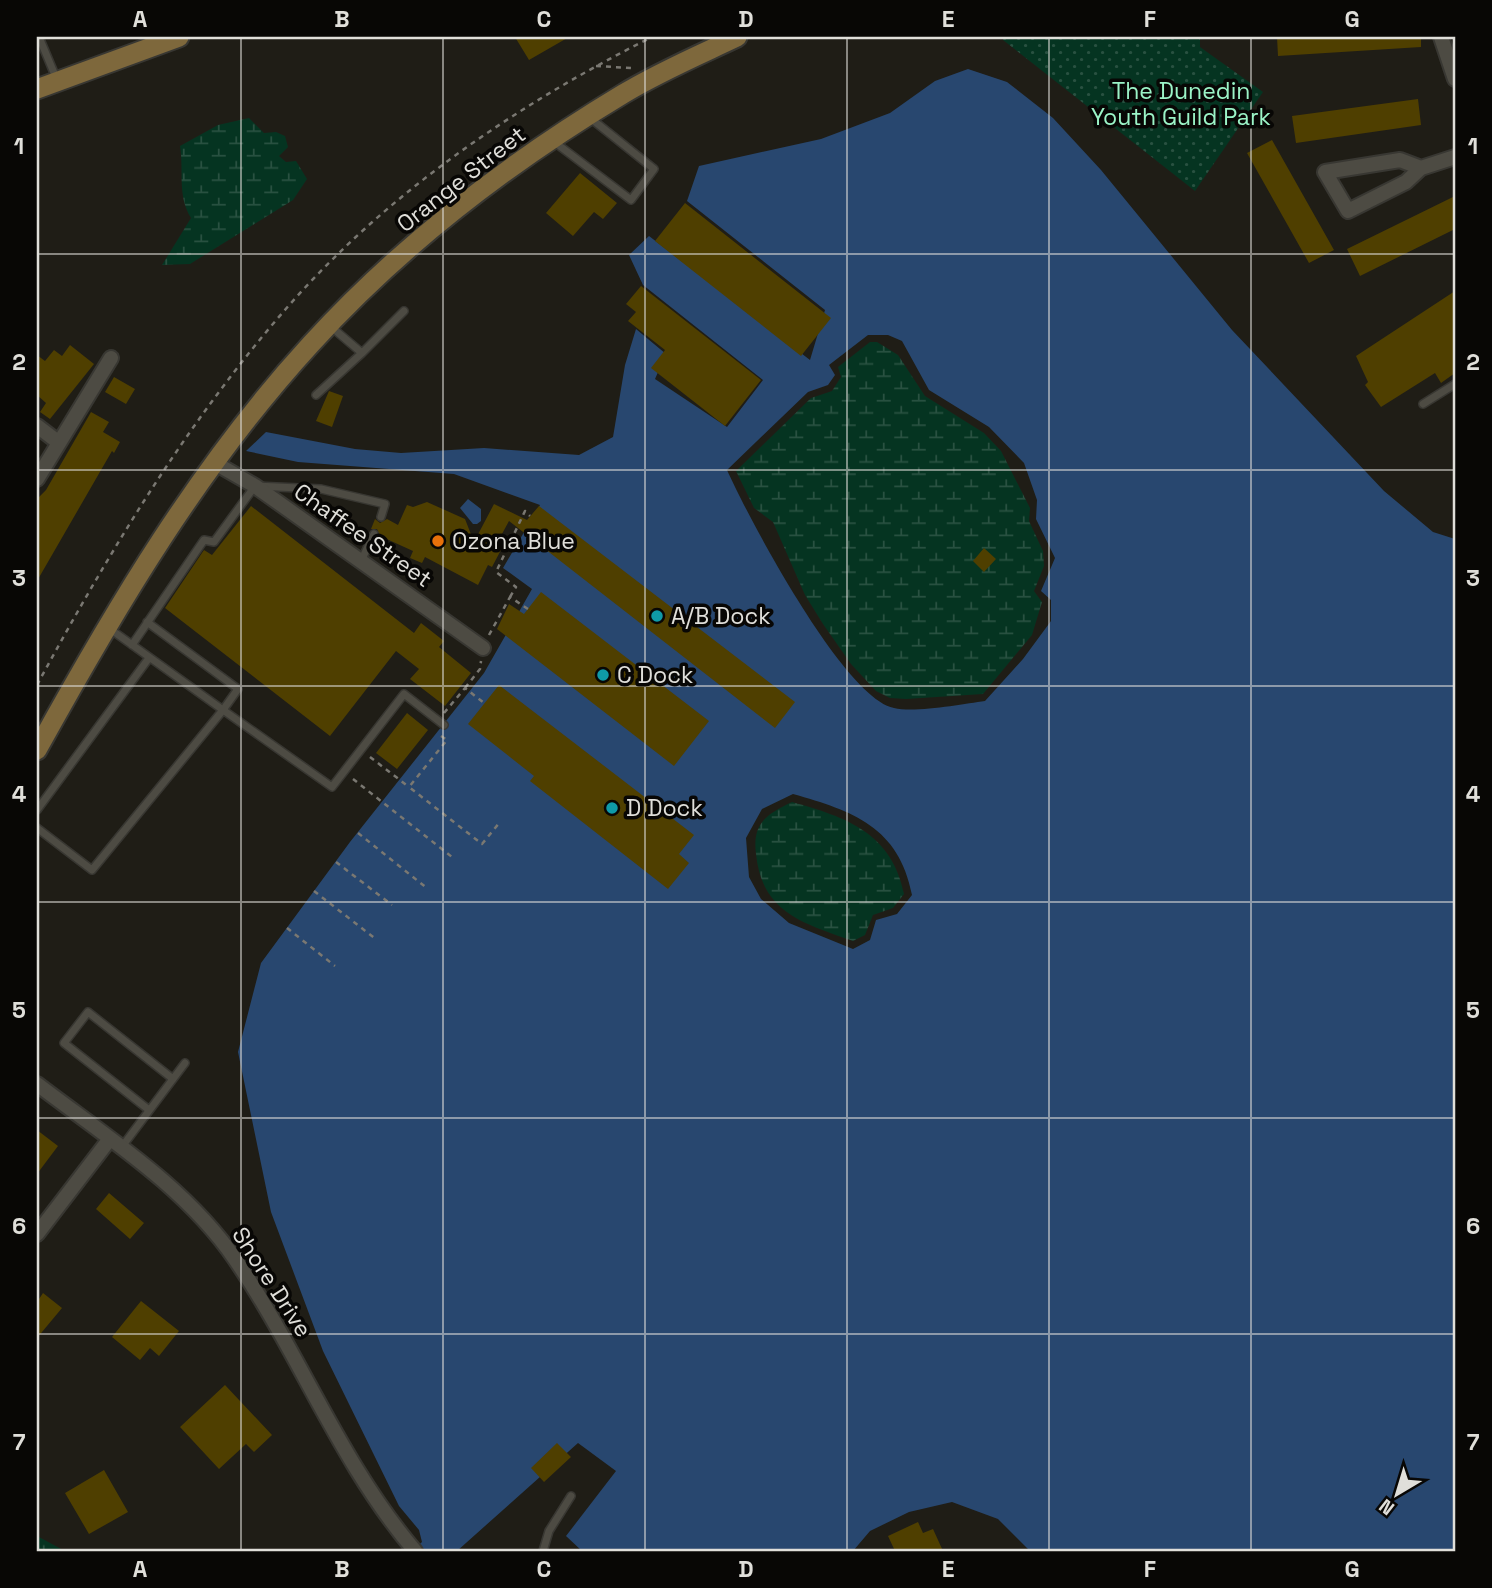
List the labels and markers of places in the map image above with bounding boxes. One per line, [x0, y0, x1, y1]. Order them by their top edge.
place label: Ozona Blue [452, 526, 575, 556]
marker: Ozona Blue [430, 533, 446, 549]
place label: A/B Dock [671, 601, 771, 631]
marker: A/B Dock [649, 608, 665, 624]
place label: C Dock [617, 660, 693, 690]
marker: C Dock [595, 667, 611, 683]
place label: D Dock [626, 793, 703, 823]
marker: D Dock [604, 800, 620, 816]

